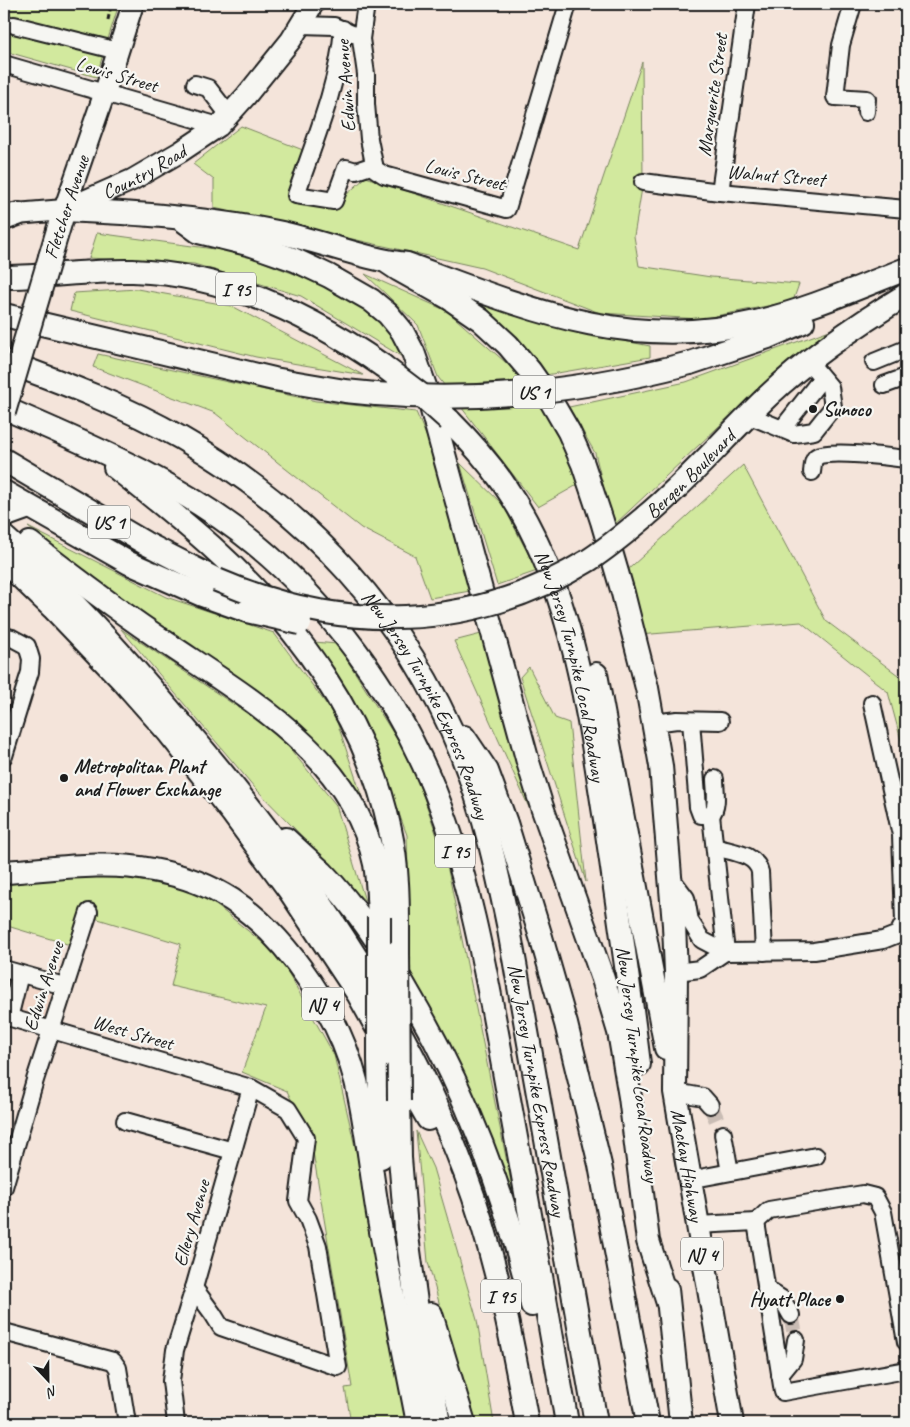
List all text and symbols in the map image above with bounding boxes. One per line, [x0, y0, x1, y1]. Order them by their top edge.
street label: Marguerite Street [692, 30, 734, 158]
street label: Edwin Avenue [330, 38, 361, 133]
street label: Lewis Street [73, 51, 163, 99]
street label: Country Road [98, 138, 194, 205]
street label: Fletcher Avenue [38, 151, 95, 262]
street label: Louis Street [422, 152, 510, 197]
street label: Walnut Street [726, 159, 829, 193]
road number: I 95 [216, 272, 256, 306]
road number: US 1 [513, 376, 555, 408]
place label: Sunoco [823, 397, 873, 422]
marker: Sunoco [807, 403, 819, 415]
street label: Bergen Boulevard [640, 422, 743, 524]
road number: US 1 [88, 506, 130, 538]
street label: New Jersey Turnpike Local Roadway [529, 546, 611, 786]
street label: New Jersey Turnpike Express Roadway [356, 585, 495, 824]
place label: Metropolitan Plant and Flower Exchange [74, 754, 222, 802]
marker: Metropolitan Plant and Flower Exchange [58, 772, 70, 784]
road number: I 95 [435, 834, 475, 868]
street label: Edwin Avenue [17, 937, 70, 1034]
street label: New Jersey Turnpike Local Roadway [611, 945, 665, 1186]
street label: New Jersey Turnpike Express Roadway [502, 962, 572, 1221]
road number: NJ 4 [302, 988, 344, 1021]
street label: West Street [90, 1009, 178, 1057]
street label: Mackay Highway [665, 1107, 709, 1226]
street label: Ellery Avenue [167, 1176, 216, 1269]
road number: NJ 4 [681, 1238, 723, 1270]
road number: I 95 [481, 1280, 521, 1312]
place label: Hyatt Place [750, 1287, 831, 1312]
marker: Hyatt Place [834, 1293, 846, 1305]
north arrow [22, 1354, 72, 1404]
text: N [43, 1382, 60, 1402]

